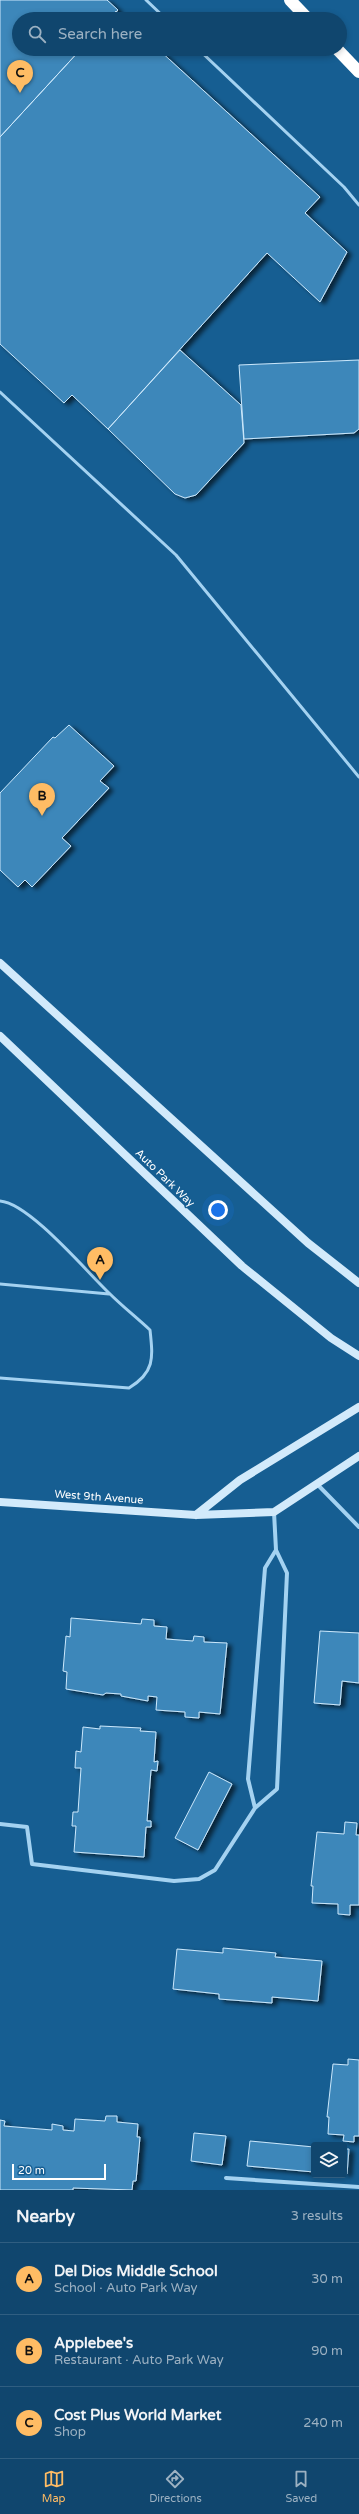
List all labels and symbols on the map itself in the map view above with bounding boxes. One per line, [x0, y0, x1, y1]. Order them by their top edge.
pin: C [7, 60, 33, 93]
pin: B [29, 783, 55, 816]
street label: Auto Park Way [133, 1146, 197, 1210]
your location [208, 1200, 228, 1220]
pin: A [87, 1247, 113, 1280]
street label: West 9th Avenue [54, 1487, 144, 1507]
scale bar [12, 2162, 106, 2181]

